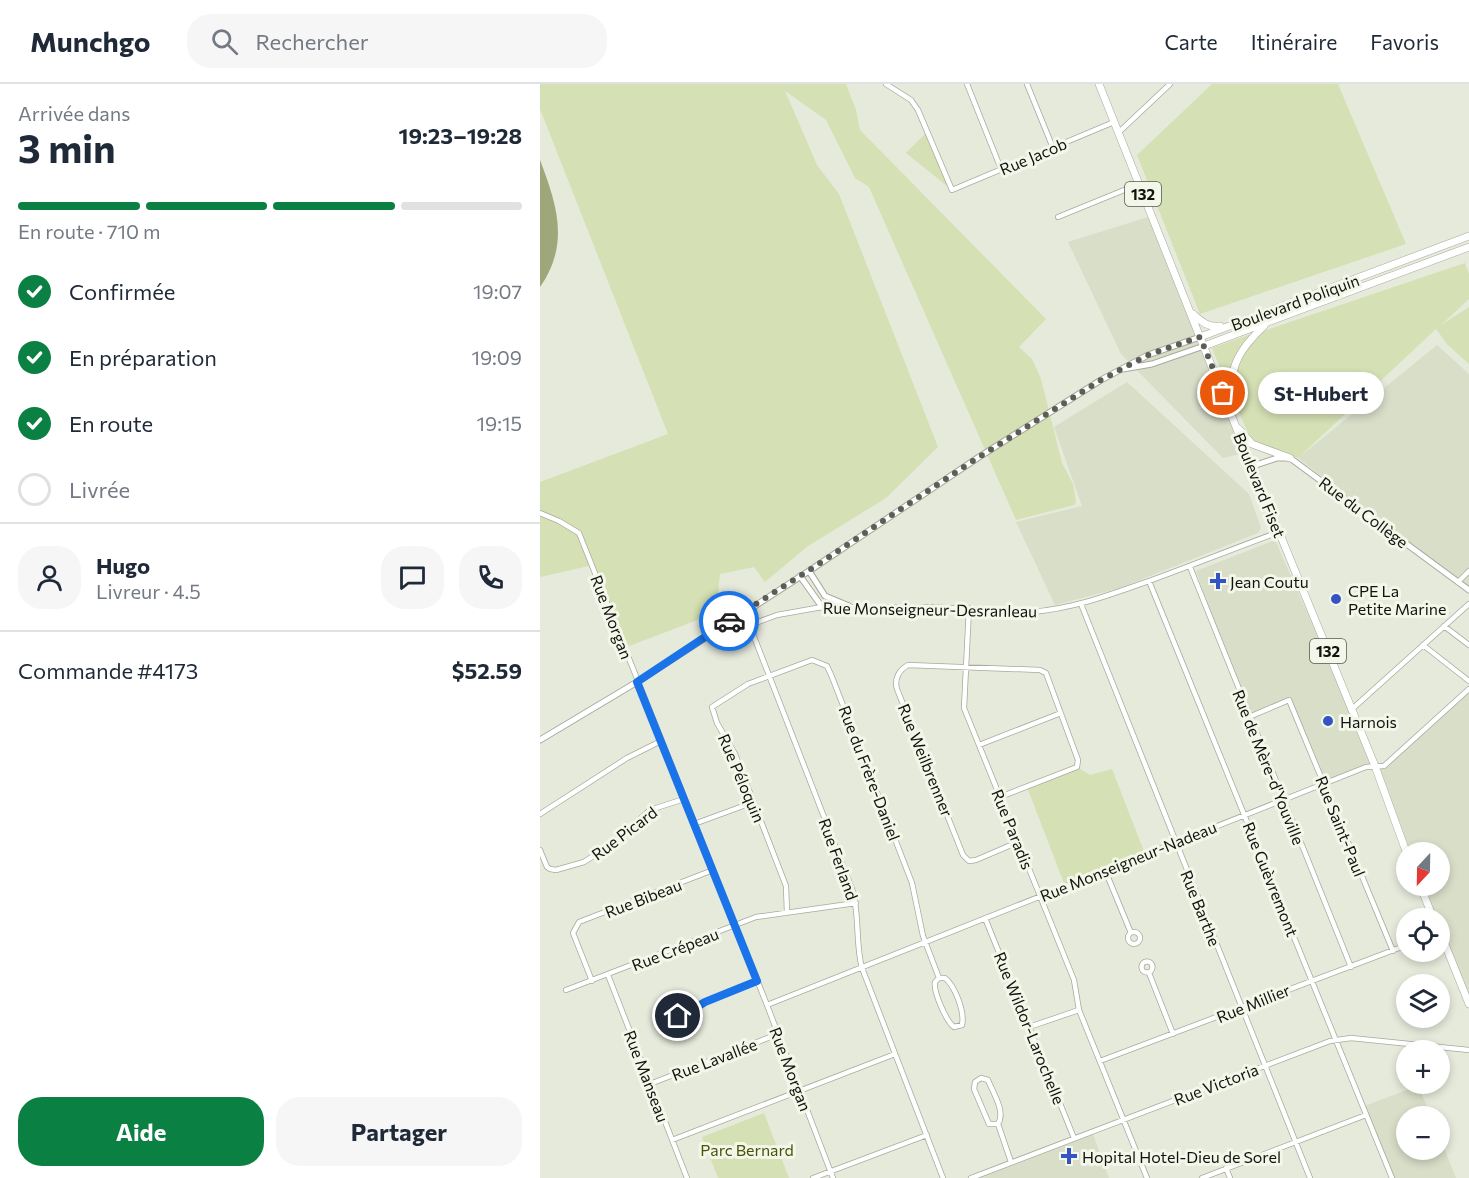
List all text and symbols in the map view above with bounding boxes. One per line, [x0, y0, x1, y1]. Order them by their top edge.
search box [187, 14, 607, 68]
text: Munchgo [30, 24, 151, 58]
icon: search [208, 25, 241, 58]
text: Rechercher [256, 28, 369, 55]
text: Carte [1164, 29, 1218, 54]
text: Itinéraire [1251, 29, 1337, 54]
text: Favoris [1370, 29, 1439, 54]
text: Arrivée dans [18, 101, 130, 125]
text: 19:23–19:28 [398, 122, 522, 149]
text: 3 min [18, 123, 116, 171]
street label: Rue Jacob [997, 133, 1069, 179]
road number: 132 [1125, 182, 1161, 206]
text: En route · 710 m [18, 219, 160, 243]
street label: Boulevard Poliquin [1228, 270, 1362, 334]
icon: check [18, 275, 51, 308]
text: Confirmée [69, 278, 175, 305]
text: 19:07 [473, 279, 522, 303]
icon: check [18, 341, 51, 374]
text: En préparation [69, 344, 217, 371]
text: 19:09 [471, 345, 522, 369]
pin [1197, 367, 1248, 418]
callout: St-Hubert [1259, 372, 1385, 414]
icon: bag [1206, 376, 1239, 409]
text: St-Hubert [1274, 381, 1368, 405]
icon: check [18, 407, 51, 440]
text: En route [69, 410, 153, 437]
text: 19:15 [477, 411, 522, 435]
street label: Boulevard Fiset [1230, 430, 1290, 541]
street label: Rue du Collège [1316, 472, 1412, 552]
text: Livrée [69, 476, 130, 503]
button: person [18, 546, 81, 609]
button: chat [381, 546, 444, 609]
button: phone [459, 546, 522, 609]
text: Hugo [96, 552, 150, 579]
street label: Rue Morgan [587, 572, 637, 662]
place label: Jean Coutu [1230, 572, 1309, 591]
marker: Jean Coutu [1211, 574, 1225, 588]
text: Livreur · 4.5 [96, 579, 201, 603]
place label: CPE La Petite Marine [1348, 581, 1446, 618]
courier [699, 591, 759, 651]
marker: CPE La Petite Marine [1329, 592, 1343, 606]
street label: Rue Monseigneur-Desranleau [823, 598, 1037, 620]
icon: car [713, 605, 746, 638]
road number: 132 [1310, 639, 1346, 663]
text: Commande #4173 [18, 657, 198, 684]
text: $52.59 [452, 657, 522, 684]
street label: Rue de Mère-d'Youville [1229, 687, 1309, 847]
street label: Rue Weilbrenner [895, 701, 958, 820]
street label: Rue du Frère-Daniel [835, 703, 905, 843]
place label: Harnois [1340, 712, 1397, 731]
marker: Harnois [1321, 714, 1335, 728]
street label: Rue Péloquin [715, 731, 769, 825]
street label: Rue Saint-Paul [1312, 773, 1370, 879]
street label: Rue Paradis [988, 786, 1038, 872]
street label: Rue Picard [588, 802, 660, 864]
street label: Rue Ferland [815, 816, 863, 902]
street label: Rue Monseigneur-Nadeau [1037, 817, 1219, 905]
street label: Rue Guèvremont [1239, 819, 1303, 940]
north arrow [1396, 842, 1450, 896]
map controls [1396, 842, 1450, 1160]
street label: Rue Barthe [1177, 867, 1225, 949]
street label: Rue Bibeau [602, 875, 684, 921]
button: locate [1396, 908, 1450, 962]
street label: Rue Crépeau [629, 924, 721, 974]
street label: Rue Wildor-Larochelle [991, 949, 1069, 1107]
button: layers [1396, 974, 1450, 1028]
street label: Rue Millier [1213, 979, 1293, 1026]
pin [652, 990, 703, 1041]
icon: home [661, 999, 694, 1032]
street label: Rue Morgan [766, 1024, 816, 1114]
street label: Rue Manseau [621, 1027, 673, 1125]
street label: Rue Lavallée [669, 1034, 759, 1084]
button: + [1396, 1040, 1450, 1094]
street label: Rue Victoria [1171, 1059, 1261, 1109]
button: Aide [18, 1097, 264, 1166]
button: Partager [276, 1097, 522, 1166]
button: − [1396, 1106, 1450, 1160]
park label: Parc Bernard [700, 1140, 794, 1159]
marker: Hopital Hotel-Dieu de Sorel [1060, 1147, 1078, 1165]
place label: Hopital Hotel-Dieu de Sorel [1082, 1147, 1281, 1166]

